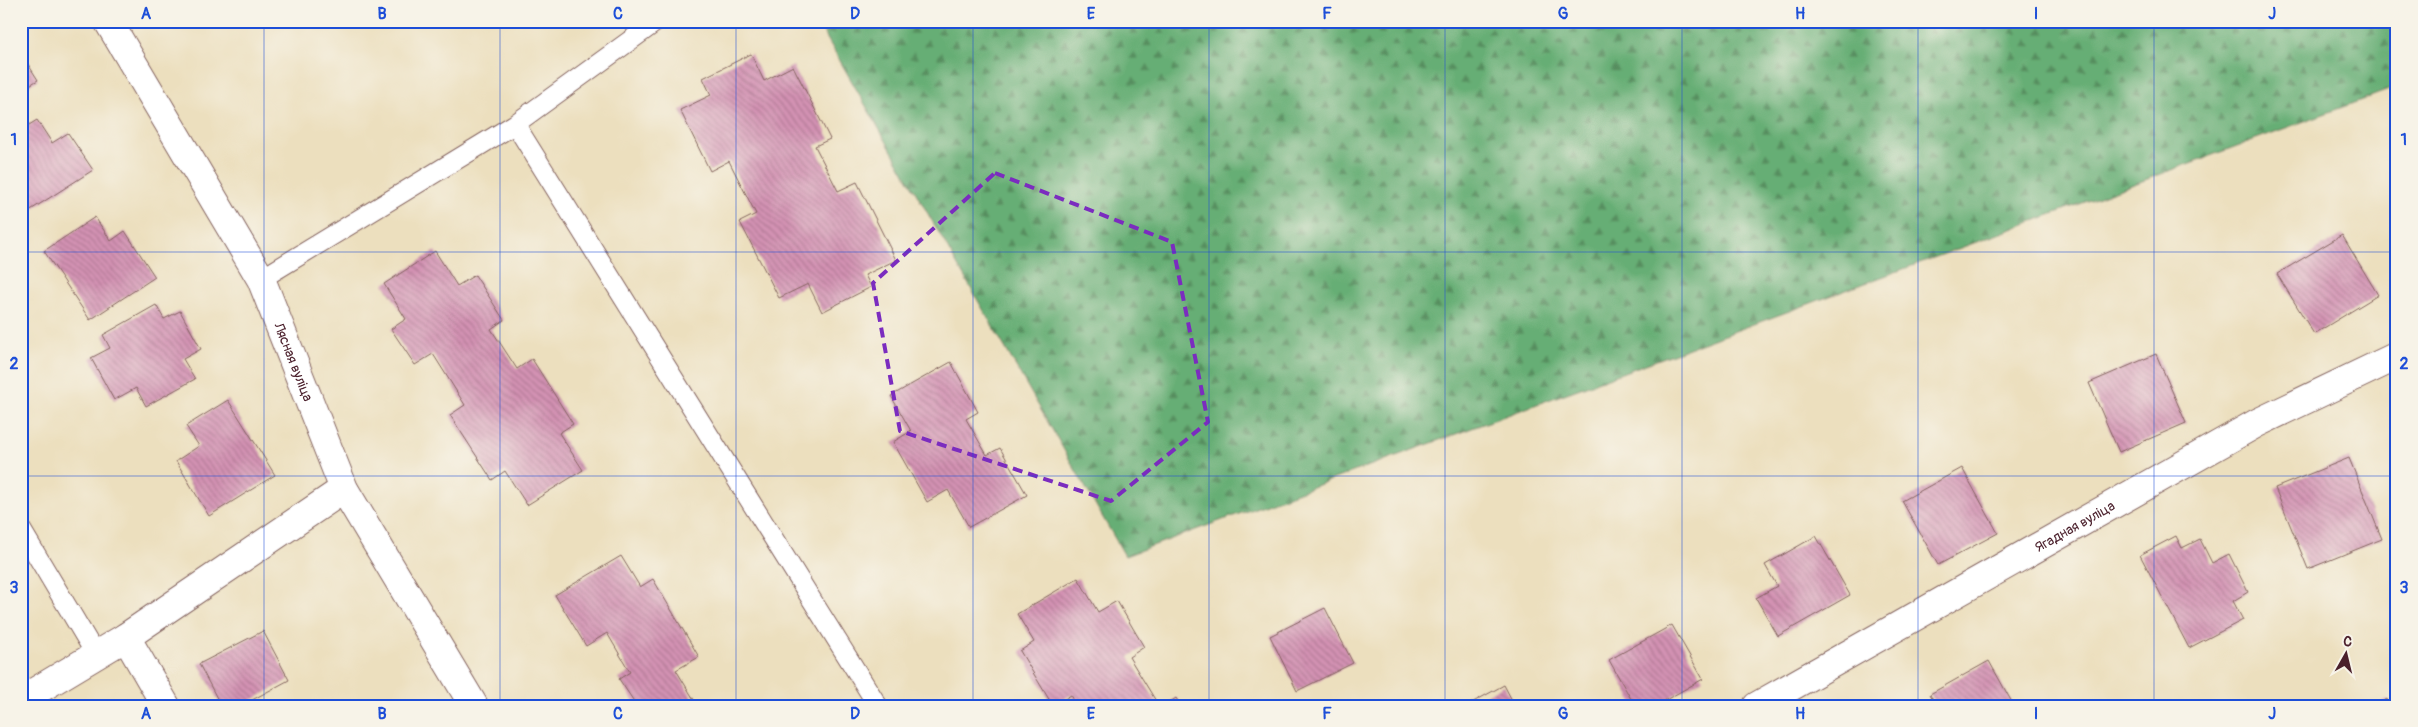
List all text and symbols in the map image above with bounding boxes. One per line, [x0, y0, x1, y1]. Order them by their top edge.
text: A [141, 4, 152, 24]
text: B [377, 4, 387, 24]
text: C [613, 4, 623, 24]
text: D [850, 4, 860, 24]
text: E [1087, 4, 1096, 24]
text: F [1322, 4, 1332, 24]
text: G [1558, 4, 1569, 24]
text: H [1795, 4, 1805, 24]
text: I [2034, 4, 2038, 24]
text: J [2268, 4, 2276, 24]
text: 1 [11, 130, 17, 150]
text: 1 [2401, 130, 2407, 150]
street label: Лясная вуліца [270, 319, 316, 404]
text: 2 [10, 354, 19, 374]
text: 2 [2400, 354, 2409, 374]
street label: Ягадная вуліца [2032, 497, 2118, 556]
text: 3 [10, 578, 19, 598]
text: 3 [2400, 578, 2409, 598]
north arrow [2320, 630, 2370, 680]
text: С [2342, 633, 2354, 651]
text: A [141, 704, 152, 724]
text: B [377, 704, 387, 724]
text: C [613, 704, 623, 724]
text: D [850, 704, 860, 724]
text: E [1087, 704, 1096, 724]
text: F [1322, 704, 1332, 724]
text: G [1558, 704, 1569, 724]
text: H [1795, 704, 1805, 724]
text: I [2034, 704, 2038, 724]
text: J [2268, 704, 2276, 724]

